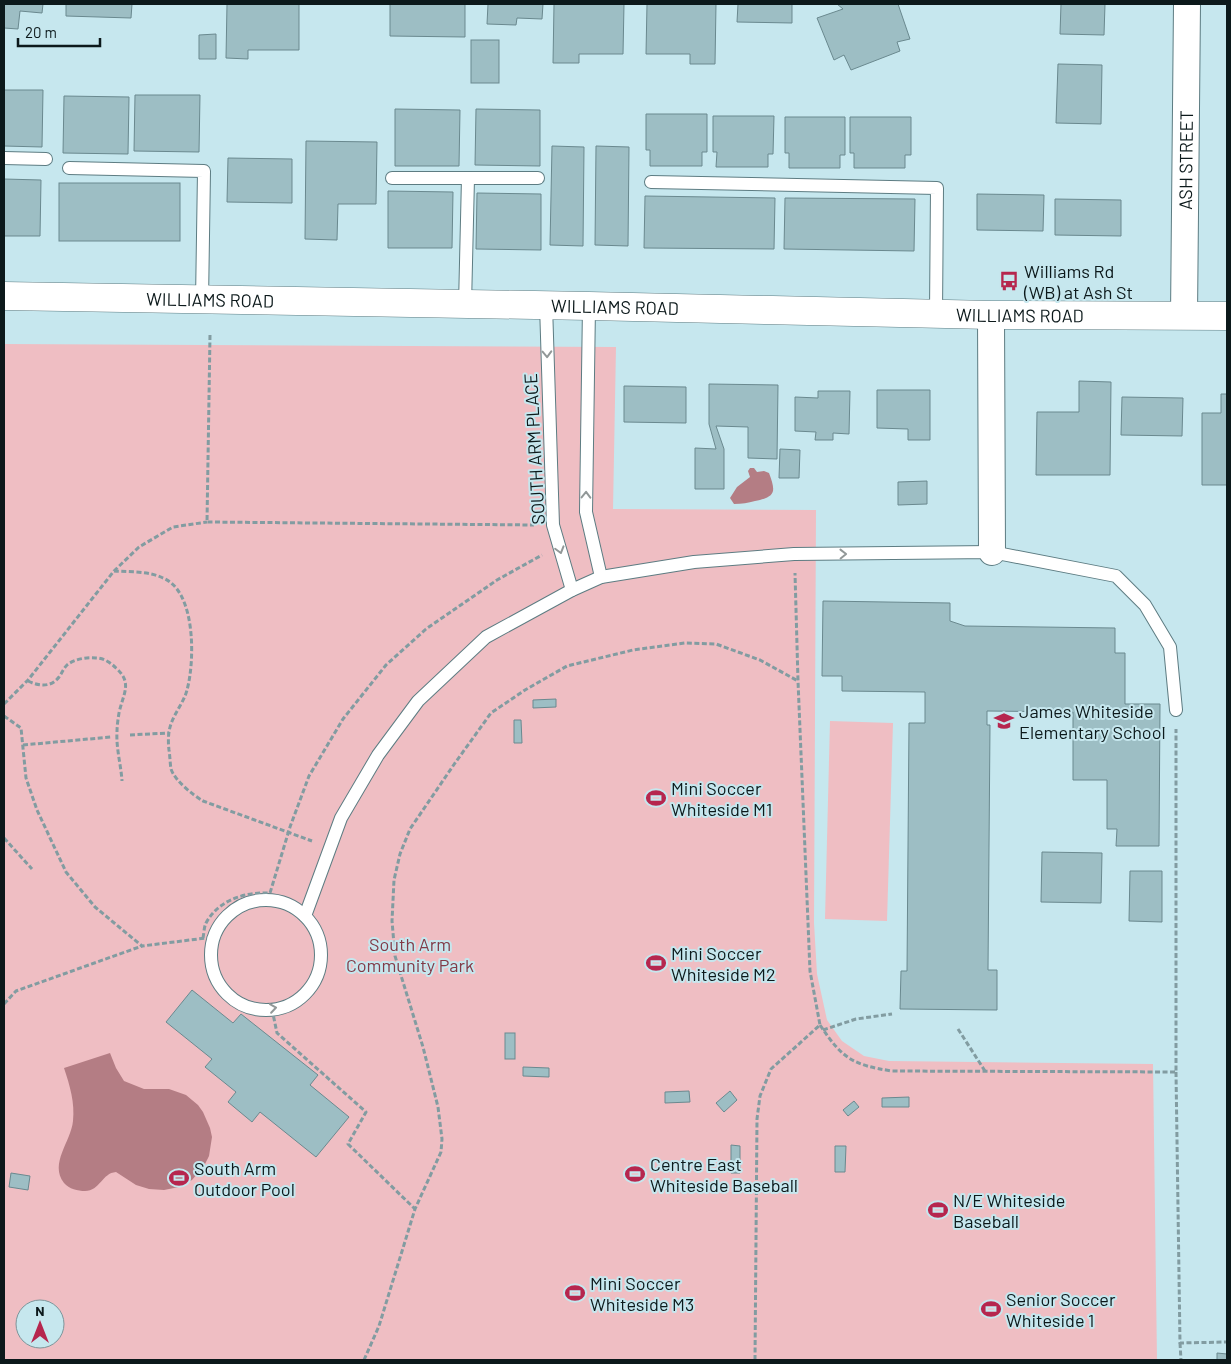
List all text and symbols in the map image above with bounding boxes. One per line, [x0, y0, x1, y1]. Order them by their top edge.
scale bar [18, 15, 100, 47]
text: 20 m [25, 23, 57, 41]
street label: ASH STREET [1174, 110, 1197, 210]
place label: Williams Rd (WB) at Ash St [1023, 260, 1133, 303]
bus stop icon: Williams Rd (WB) at Ash St [998, 270, 1020, 292]
street label: WILLIAMS ROAD [146, 287, 274, 312]
street label: WILLIAMS ROAD [551, 294, 679, 319]
street label: WILLIAMS ROAD [956, 303, 1084, 326]
one-way arrow [542, 350, 552, 358]
street label: SOUTH ARM PLACE [519, 373, 549, 525]
one-way arrow [581, 491, 591, 499]
one-way arrow [555, 546, 565, 554]
one-way arrow [840, 549, 847, 559]
place label: James Whiteside Elementary School [1019, 700, 1166, 743]
school or university icon: James Whiteside Elementary School [993, 710, 1015, 732]
place label: Mini Soccer Whiteside M1 [671, 777, 772, 820]
sports icon: Mini Soccer Whiteside M1 [645, 787, 667, 809]
park label: South Arm Community Park [346, 933, 474, 976]
place label: Mini Soccer Whiteside M2 [671, 942, 776, 985]
sports icon: Mini Soccer Whiteside M2 [645, 952, 667, 974]
one-way arrow [270, 1003, 278, 1014]
place label: Centre East Whiteside Baseball [650, 1153, 798, 1196]
place label: South Arm Outdoor Pool [194, 1157, 295, 1200]
sports icon: Centre East Whiteside Baseball [624, 1163, 646, 1185]
sports icon: South Arm Outdoor Pool [168, 1167, 190, 1189]
place label: N/E Whiteside Baseball [953, 1189, 1065, 1232]
sports icon: N/E Whiteside Baseball [927, 1199, 949, 1221]
place label: Mini Soccer Whiteside M3 [590, 1272, 694, 1315]
sports icon: Mini Soccer Whiteside M3 [564, 1282, 586, 1304]
place label: Senior Soccer Whiteside 1 [1006, 1288, 1116, 1331]
sports icon: Senior Soccer Whiteside 1 [980, 1298, 1002, 1320]
north arrow [15, 1299, 65, 1349]
text: N [35, 1302, 45, 1319]

